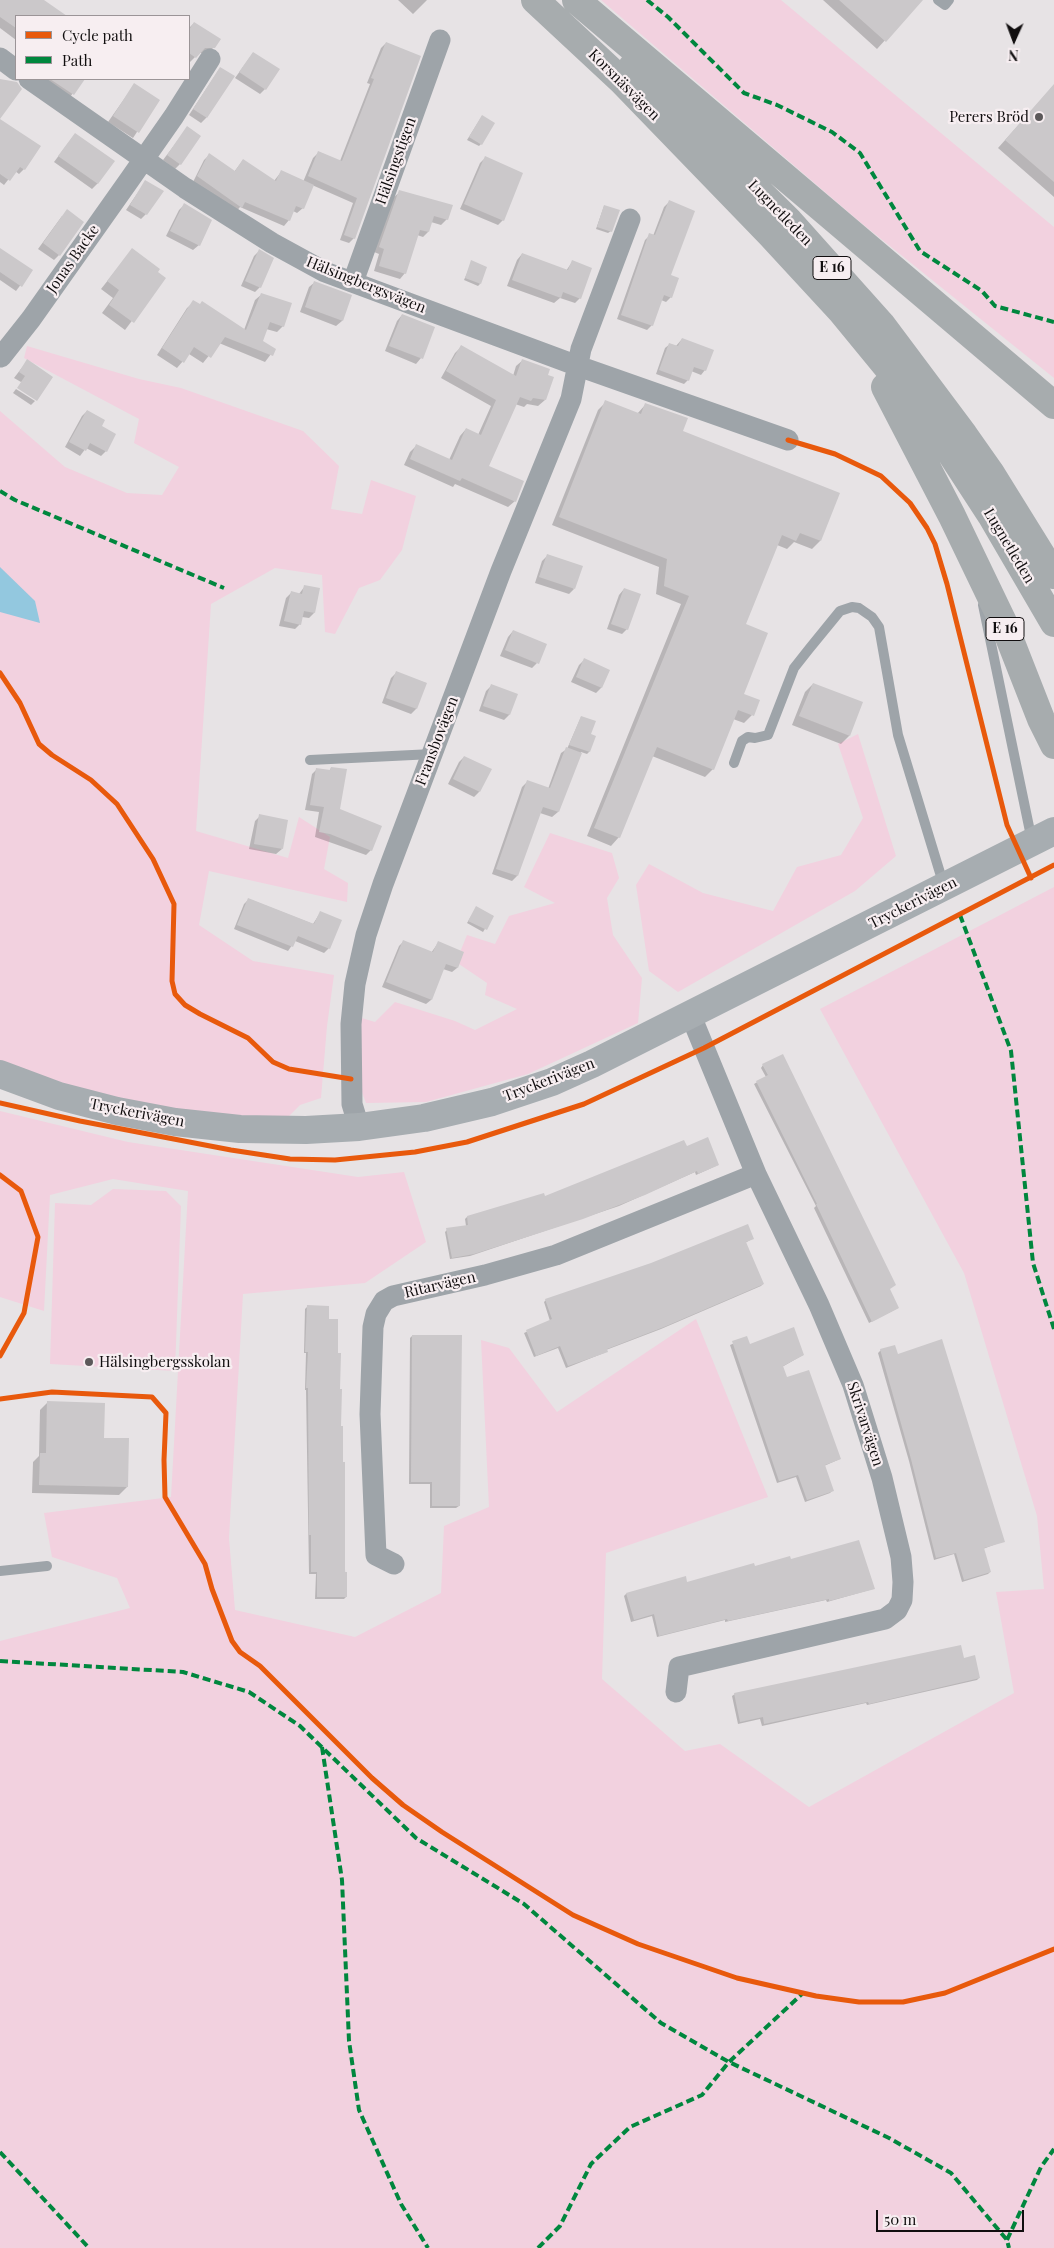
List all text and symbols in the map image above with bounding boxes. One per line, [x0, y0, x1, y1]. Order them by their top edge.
legend [15, 15, 190, 80]
north arrow [989, 15, 1039, 65]
text: Cycle path [62, 25, 133, 45]
street label: Korsnäsvägen [585, 46, 663, 124]
text: N [1008, 46, 1019, 65]
text: Path [62, 50, 92, 70]
place label: Perers Bröd [949, 108, 1029, 126]
marker: Perers Bröd [1033, 111, 1045, 123]
street label: Hälsingstigen [372, 115, 420, 207]
street label: Lugnetleden [744, 176, 816, 250]
street label: Jonas Backe [43, 221, 103, 297]
street label: Hälsingbergsvägen [304, 253, 428, 317]
road number: E 16 [813, 256, 851, 280]
street label: Lugnetleden [980, 505, 1038, 587]
road number: E 16 [986, 618, 1024, 640]
street label: Fransbovägen [412, 694, 462, 788]
street label: Tryckerivägen [866, 873, 960, 933]
street label: Tryckerivägen [501, 1054, 597, 1106]
street label: Tryckerivägen [88, 1095, 186, 1131]
street label: Ritarvägen [403, 1268, 477, 1302]
place label: Hälsingbergsskolan [99, 1353, 230, 1371]
marker: Hälsingbergsskolan [83, 1356, 95, 1368]
street label: Skrivarvägen [843, 1379, 887, 1469]
scale bar [879, 2200, 1026, 2232]
text: 50 m [884, 2209, 916, 2229]

